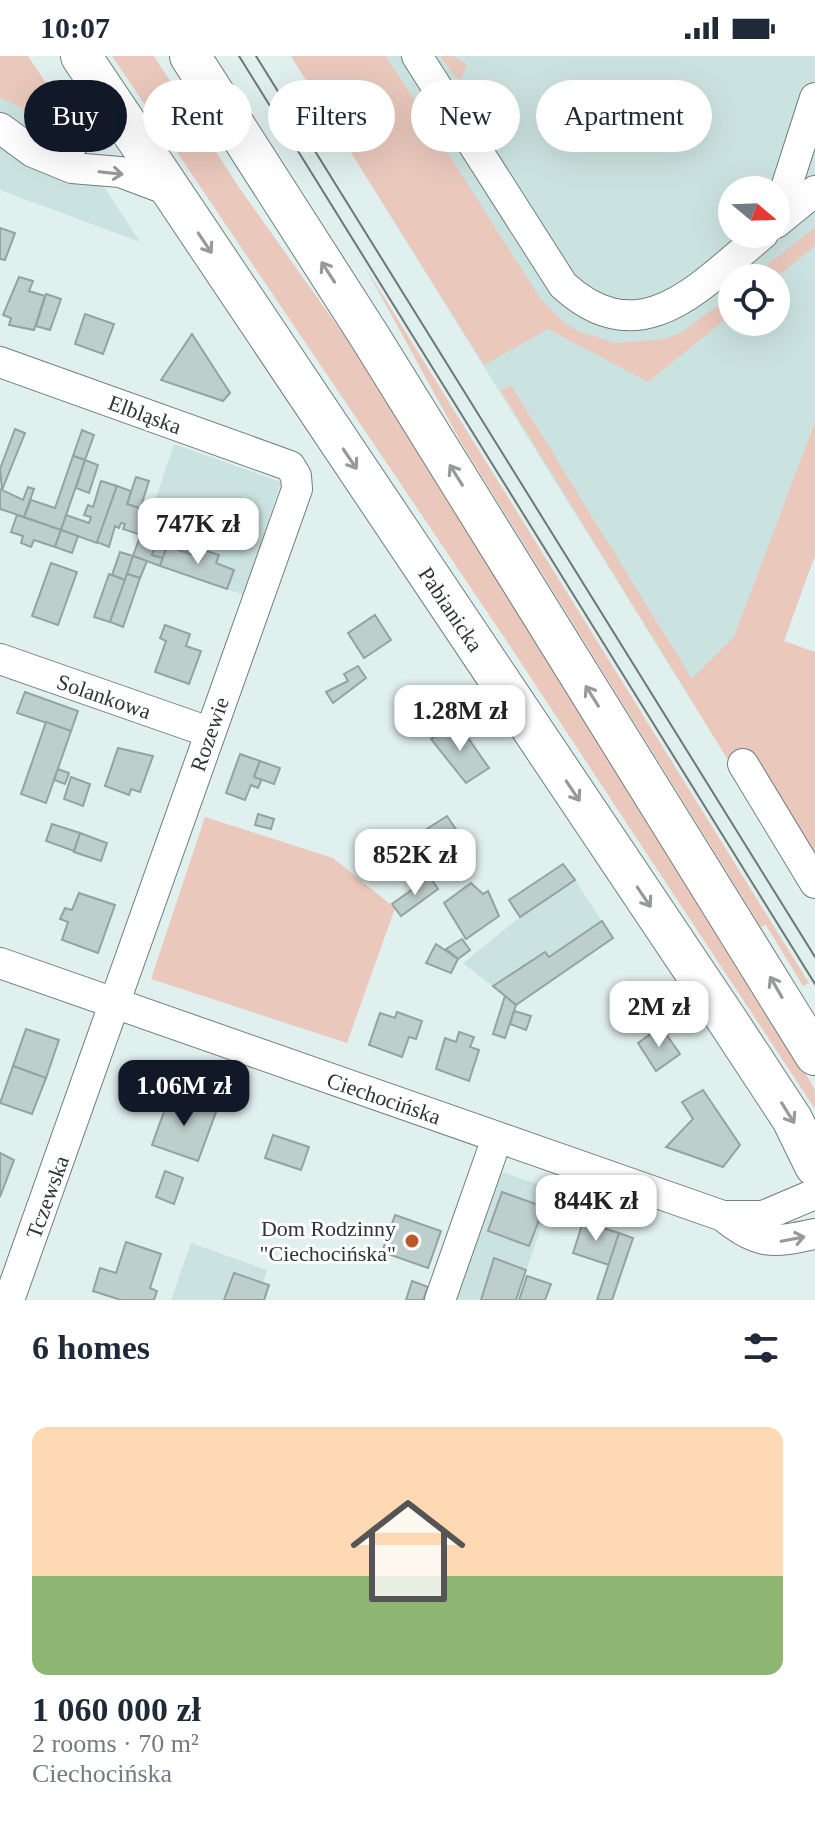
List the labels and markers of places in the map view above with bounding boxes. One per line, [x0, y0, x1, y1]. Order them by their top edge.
pin: 747K zł [124, 498, 272, 566]
pin: 1.28M zł [377, 685, 543, 753]
pin: 852K zł [341, 829, 489, 897]
pin: 2M zł [603, 981, 715, 1049]
pin: 1.06M zł [101, 1060, 267, 1128]
pin: 844K zł [522, 1175, 670, 1243]
place label: Dom Rodzinny "Ciechocińska" [260, 1216, 396, 1266]
marker: Dom Rodzinny "Ciechocińska" [403, 1232, 421, 1250]

